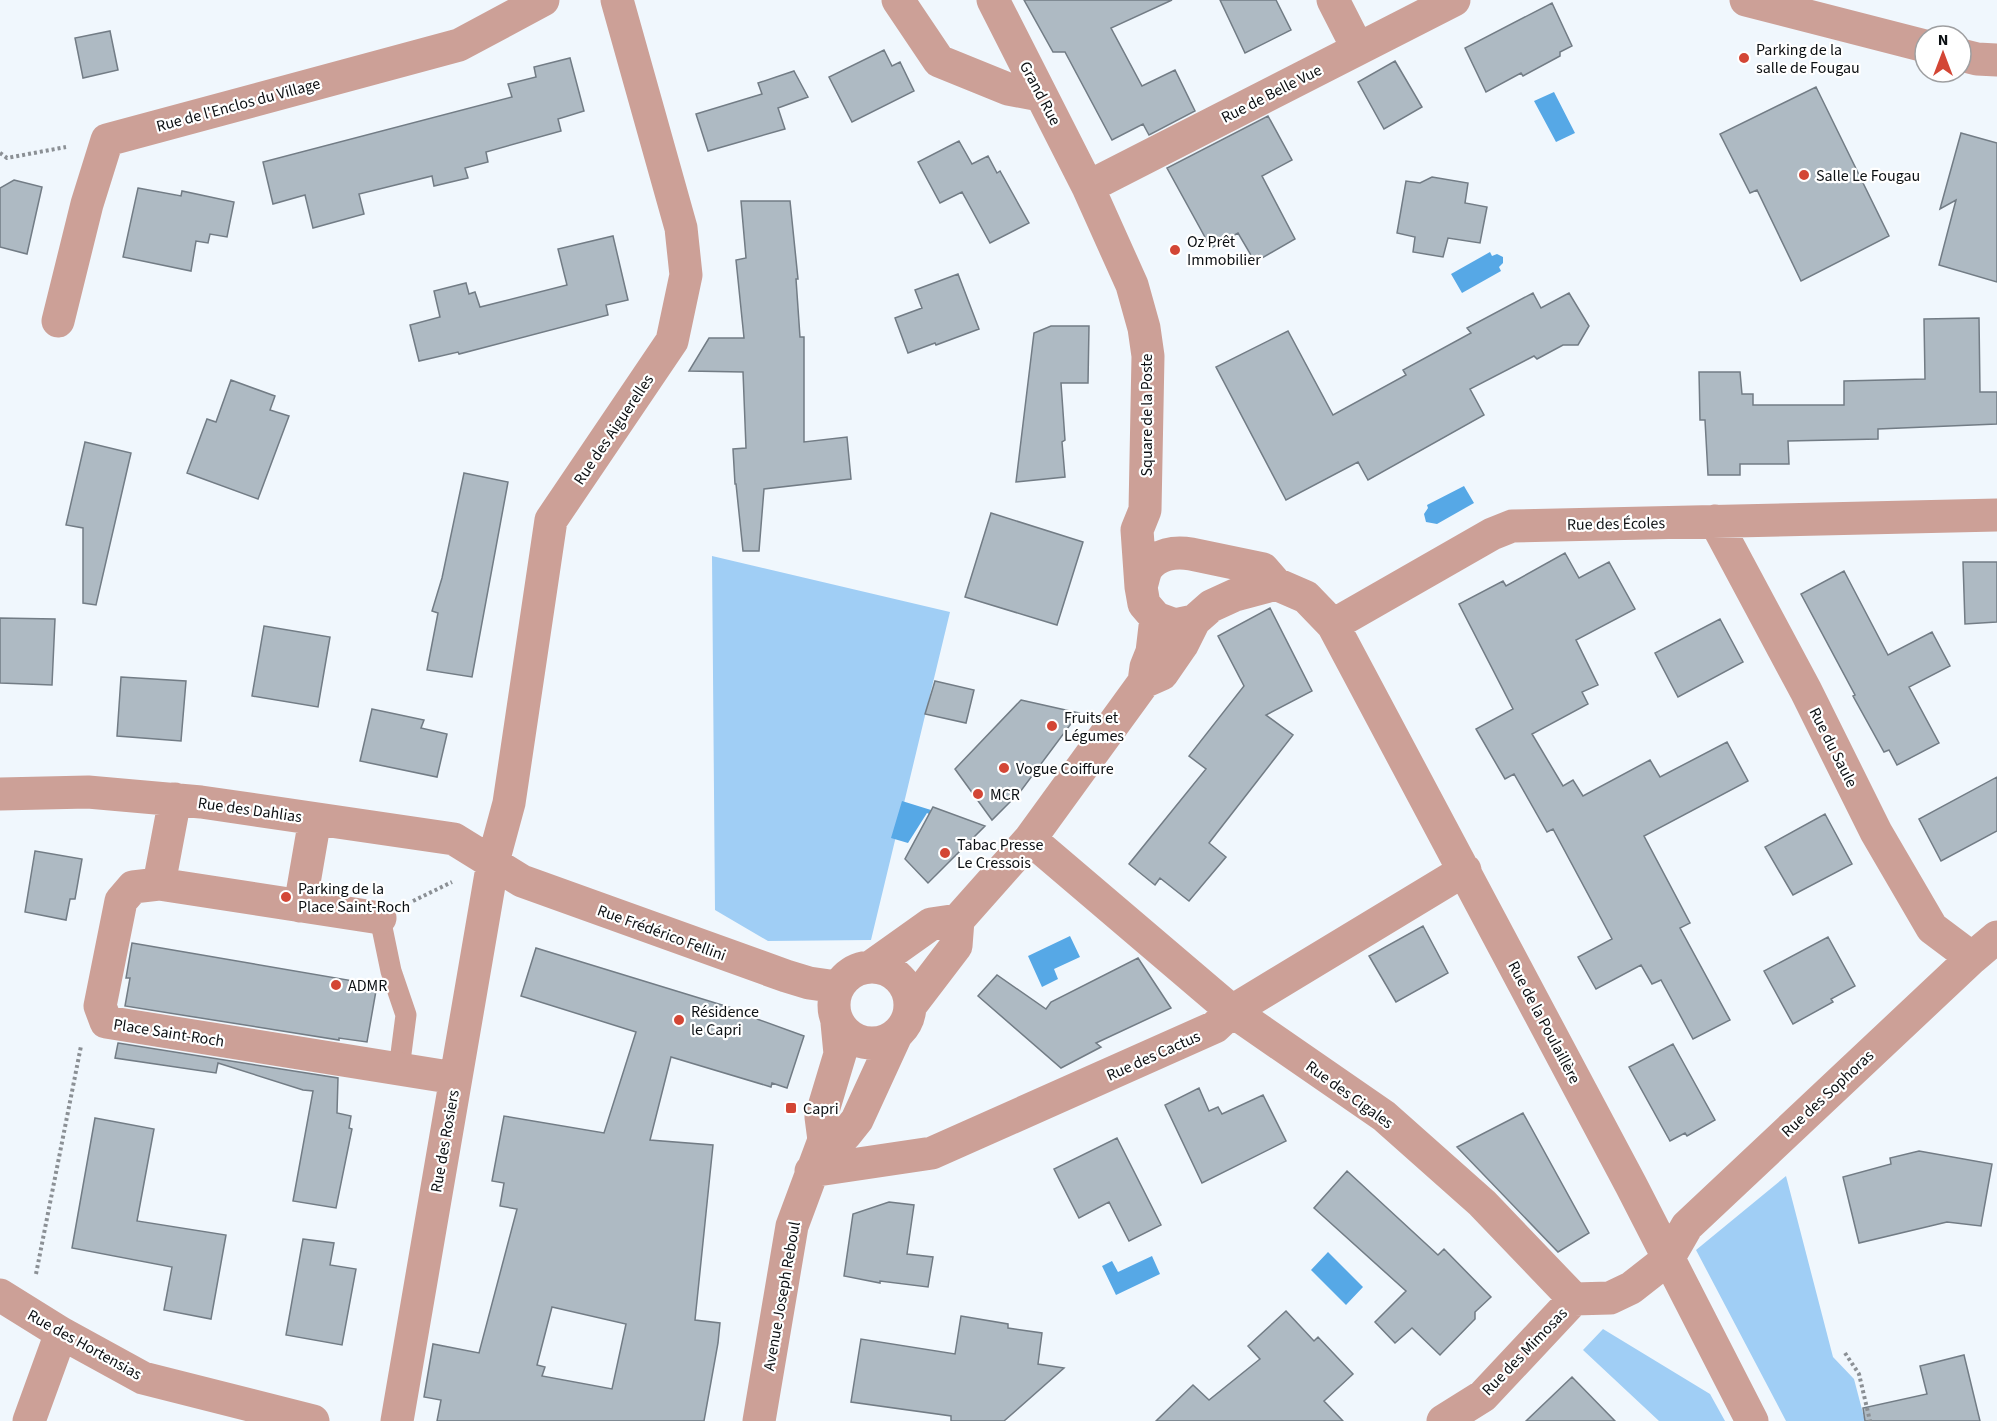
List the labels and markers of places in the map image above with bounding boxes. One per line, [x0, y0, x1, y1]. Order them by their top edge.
place label: Parking de la salle de Fougau [1756, 39, 1860, 79]
marker: Parking de la salle de Fougau [1737, 51, 1751, 65]
place label: Salle Le Fougau [1816, 165, 1920, 187]
marker: Salle Le Fougau [1797, 168, 1811, 182]
place label: Oz Prêt Immobilier [1187, 231, 1261, 271]
marker: Oz Prêt Immobilier [1168, 243, 1182, 257]
place label: Fruits et Légumes [1064, 707, 1124, 747]
marker: Fruits et Légumes [1045, 719, 1059, 733]
place label: Vogue Coiffure [1016, 758, 1114, 780]
marker: Vogue Coiffure [997, 761, 1011, 775]
place label: MCR [990, 784, 1020, 806]
marker: MCR [971, 787, 985, 801]
place label: Tabac Presse Le Cressois [957, 834, 1043, 874]
marker: Tabac Presse Le Cressois [938, 846, 952, 860]
place label: Parking de la Place Saint-Roch [298, 878, 410, 918]
marker: Parking de la Place Saint-Roch [279, 890, 293, 904]
place label: ADMR [348, 975, 387, 997]
marker: ADMR [329, 978, 343, 992]
place label: Résidence le Capri [691, 1001, 759, 1041]
marker: Résidence le Capri [672, 1013, 686, 1027]
place label: Capri [803, 1098, 839, 1120]
marker: Capri [784, 1101, 798, 1115]

